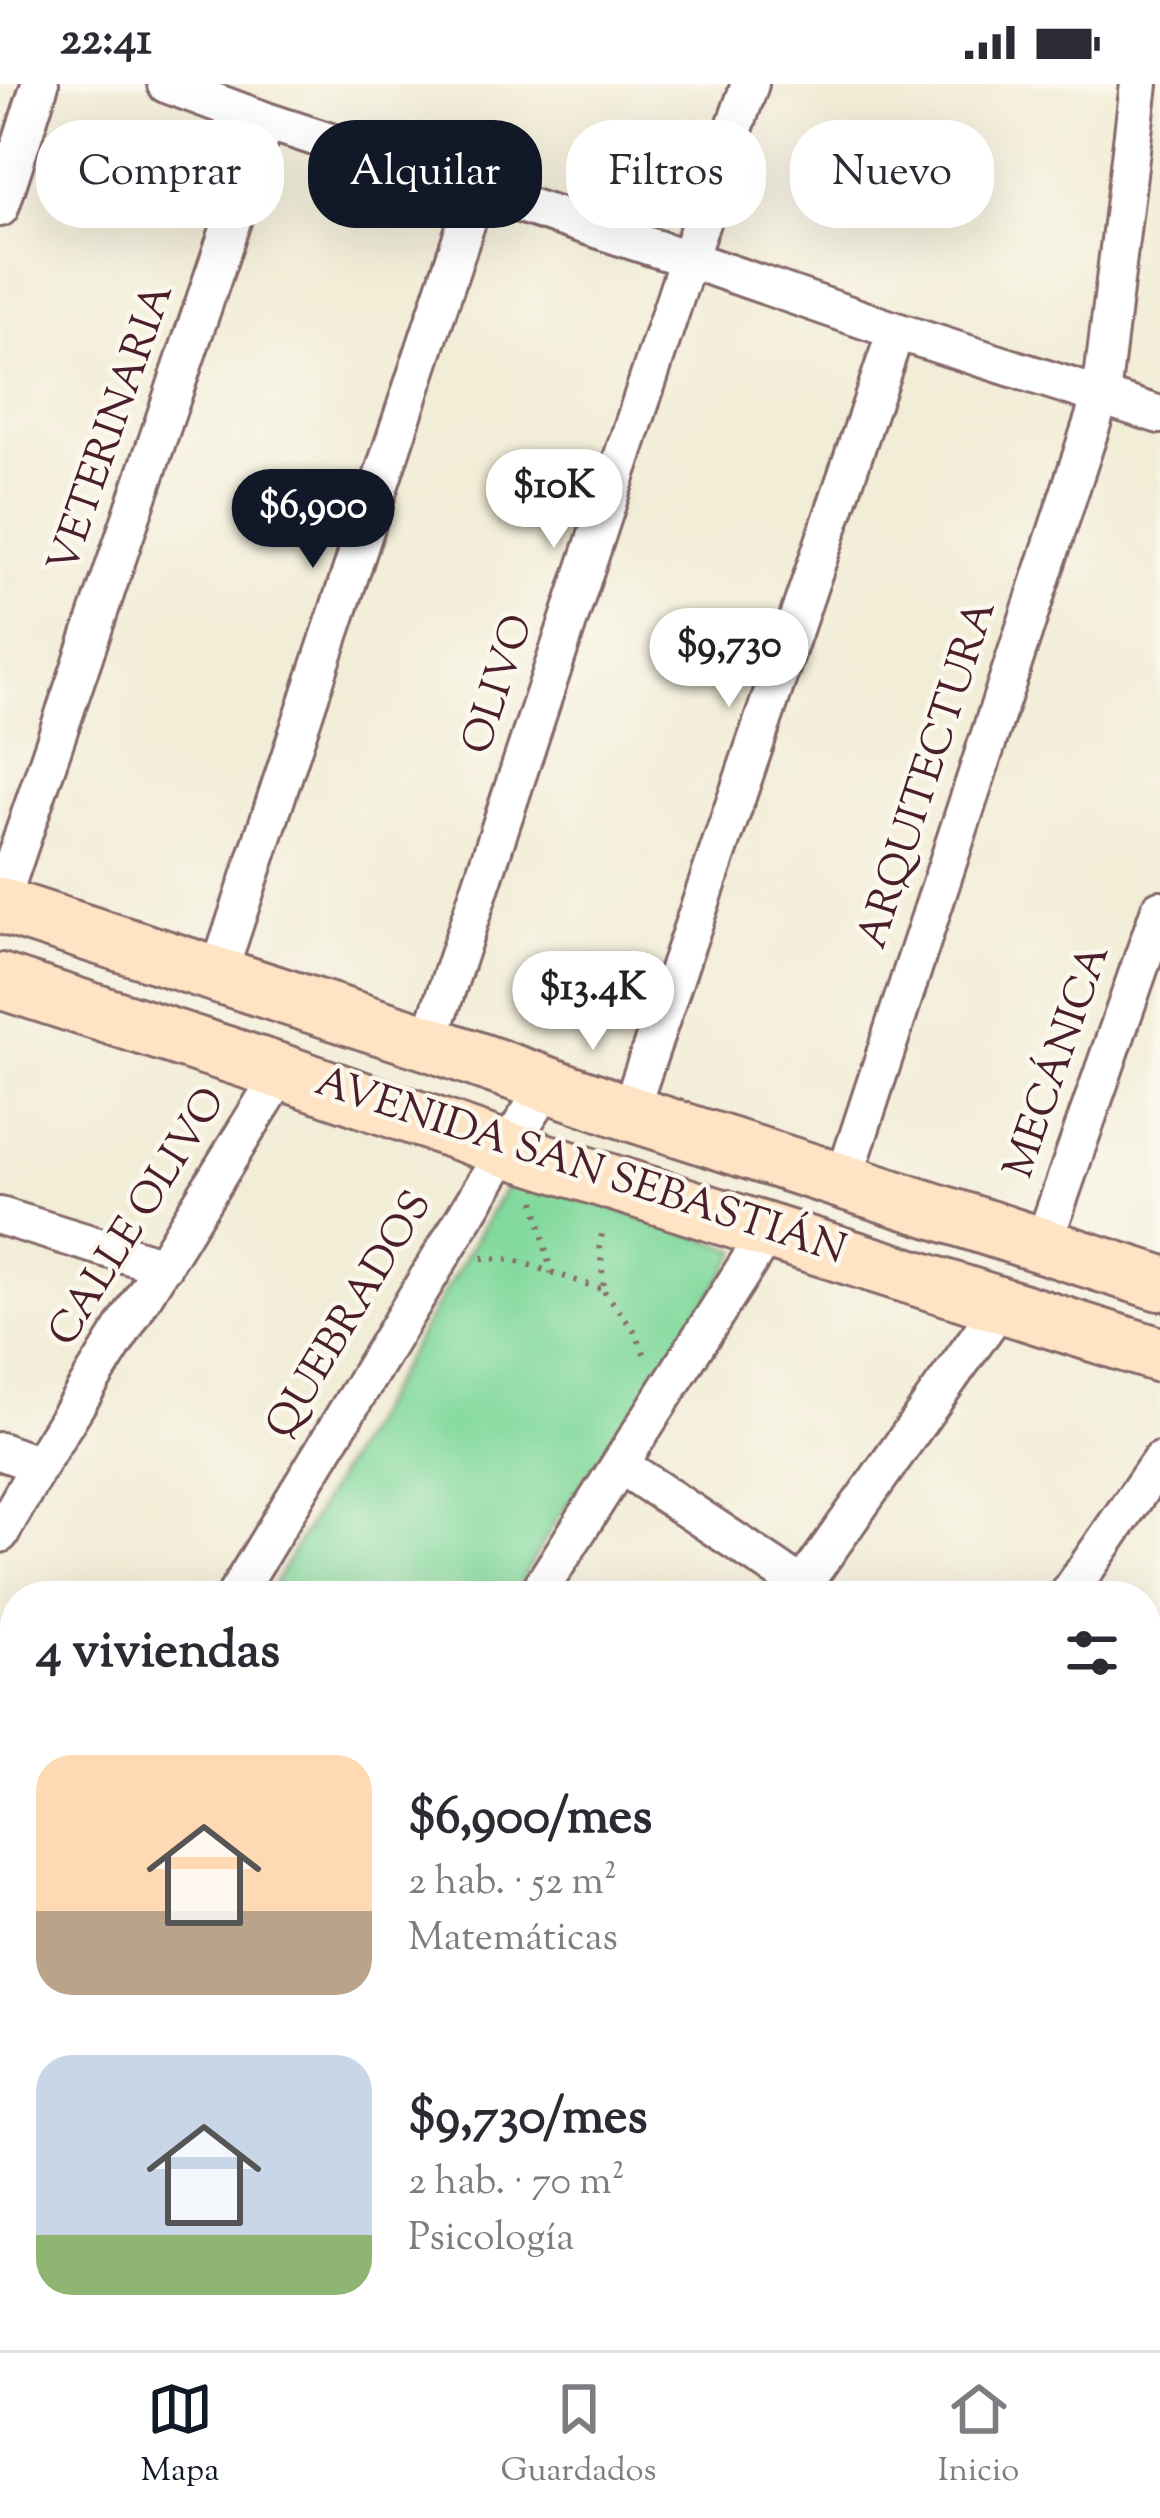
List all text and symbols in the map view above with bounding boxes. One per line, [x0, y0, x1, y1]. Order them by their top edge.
text: 22:41 [60, 10, 152, 75]
chip: Comprar [36, 120, 284, 228]
chip: Alquilar [308, 120, 542, 228]
chip: Filtros [566, 120, 766, 228]
chip: Nuevo [790, 120, 994, 228]
street label: VETERINARIA [35, 276, 191, 582]
pin: $10K [483, 449, 625, 551]
text: $10K [513, 460, 595, 516]
pin: $6,900 [215, 469, 411, 571]
text: $6,900 [259, 480, 367, 536]
street label: ARQUITECTURA [844, 593, 1014, 957]
street label: OLIVO [449, 607, 551, 763]
pin: $9,730 [631, 608, 827, 710]
text: $9,730 [676, 619, 782, 675]
street label: MECÁNICA [991, 937, 1127, 1187]
pin: $13.4K [495, 951, 691, 1053]
text: $13.4K [539, 962, 647, 1018]
street label: AVENIDA SAN SEBASTIÁN [307, 1054, 853, 1282]
street label: CALLE OLIVO [35, 1077, 243, 1359]
street label: QUEBRADOS [253, 1181, 449, 1451]
text: 4 viviendas [36, 1617, 280, 1690]
icon: filters [1059, 1620, 1125, 1686]
text: $6,900/mes [408, 1783, 652, 1856]
icon: home [132, 1803, 276, 1947]
text: 2 hab. · 52 m² [408, 1856, 617, 1912]
text: Matemáticas [408, 1912, 618, 1968]
text: $9,730/mes [408, 2083, 648, 2156]
icon: home [132, 2103, 276, 2247]
text: 2 hab. · 70 m² [408, 2156, 625, 2212]
text: Psicología [408, 2212, 574, 2268]
tab: Mapa [141, 2376, 219, 2496]
tab: Guardados [501, 2376, 656, 2496]
tab: Inicio [938, 2376, 1019, 2496]

